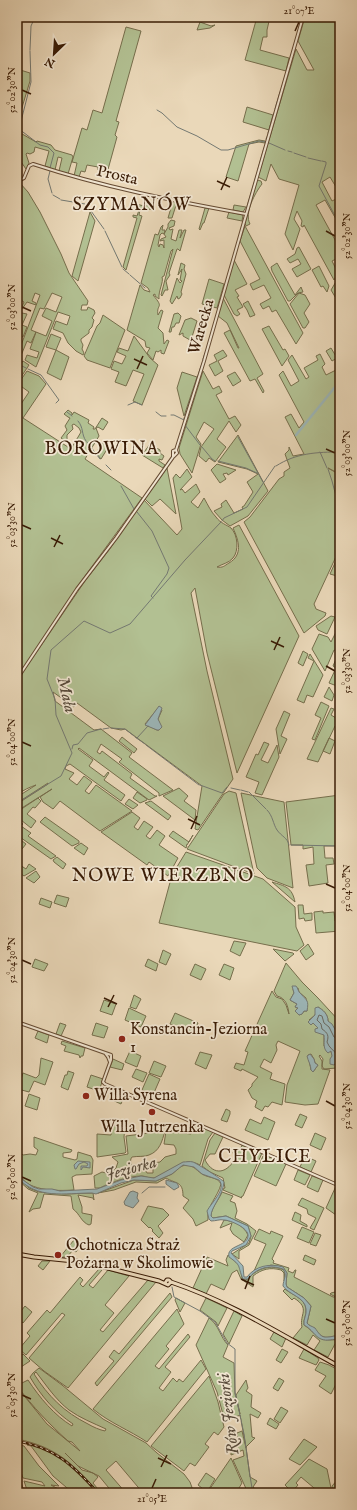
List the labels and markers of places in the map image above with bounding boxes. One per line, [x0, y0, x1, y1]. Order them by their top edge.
place label: Konstancin-Jeziorna 1 [130, 1020, 267, 1058]
marker: Konstancin-Jeziorna 1 [117, 1034, 127, 1044]
place label: Willa Syrena [94, 1086, 177, 1106]
marker: Willa Syrena [81, 1091, 91, 1101]
marker: Willa Jutrzenka [147, 1107, 157, 1117]
place label: Willa Jutrzenka [100, 1118, 204, 1138]
place label: Ochotnicza Straż Pożarna w Skolimowie [66, 1236, 213, 1274]
marker: Ochotnicza Straż Pożarna w Skolimowie [53, 1250, 63, 1260]

